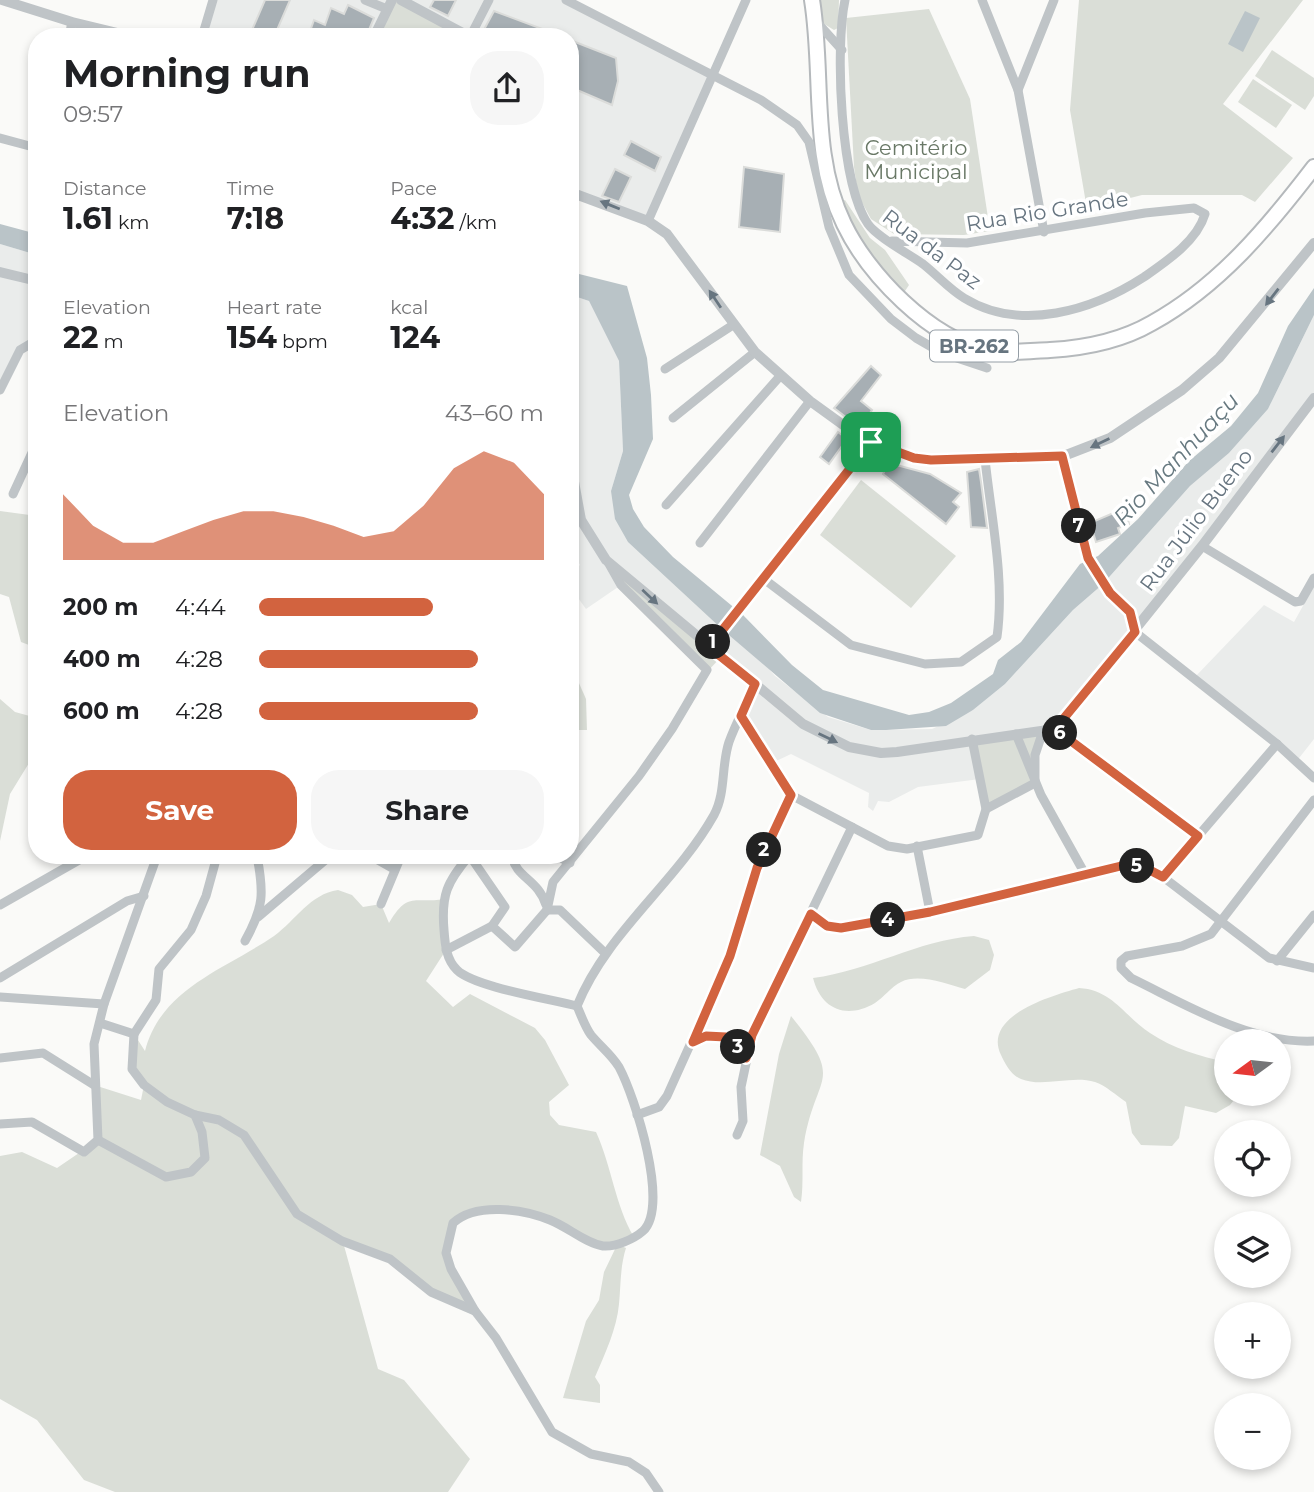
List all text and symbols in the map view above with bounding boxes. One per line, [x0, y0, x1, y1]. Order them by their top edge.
text: Morning run [63, 50, 311, 97]
button: share [470, 51, 544, 125]
text: 09:57 [63, 100, 123, 128]
park label: Cemitério Municipal [864, 135, 968, 184]
text: Distance [63, 177, 146, 200]
text: Time [227, 177, 274, 200]
text: Pace [390, 177, 437, 200]
street label: Rua Rio Grande [964, 186, 1130, 236]
text: 1.61 [63, 200, 113, 237]
text: 7:18 [227, 200, 284, 237]
text: 4:32 [390, 200, 454, 237]
one-way arrow [599, 200, 620, 211]
street label: Rua da Paz [878, 204, 986, 294]
text: km [113, 211, 149, 234]
text: /km [454, 211, 497, 234]
one-way arrow [1266, 288, 1280, 306]
one-way arrow [709, 290, 722, 309]
text: Elevation [63, 296, 151, 319]
text: Heart rate [227, 296, 322, 319]
text: kcal [390, 296, 428, 319]
text: 22 [63, 319, 98, 356]
text: 154 [227, 319, 277, 356]
text: 124 [390, 319, 440, 356]
text: m [98, 330, 124, 353]
text: bpm [277, 330, 328, 353]
road number: BR-262 [930, 330, 1018, 362]
water label: Rio Manhuaçu [1107, 387, 1245, 531]
text: Elevation [63, 399, 169, 427]
text: 43–60 m [445, 399, 544, 427]
pin [841, 412, 901, 472]
icon: arrive [852, 423, 890, 461]
one-way arrow [1270, 436, 1285, 453]
one-way arrow [1090, 437, 1110, 448]
street label: Rua Júlio Bueno [1134, 444, 1258, 596]
pin: 7 [1062, 508, 1096, 544]
text: 7 [1073, 514, 1084, 537]
one-way arrow [641, 589, 659, 605]
text: 200 m [63, 593, 138, 621]
text: 4:44 [175, 593, 226, 621]
pin: 1 [696, 624, 730, 660]
text: 1 [709, 630, 716, 653]
text: 400 m [63, 645, 141, 673]
text: 4:28 [175, 645, 223, 673]
text: 600 m [63, 697, 140, 725]
text: 4:28 [175, 697, 223, 725]
pin: 6 [1042, 716, 1078, 750]
text: 6 [1053, 721, 1066, 744]
one-way arrow [818, 732, 838, 744]
button: Save [63, 770, 297, 850]
button: Share [311, 770, 544, 850]
pin: 2 [746, 832, 782, 868]
text: 2 [758, 838, 769, 861]
pin: 5 [1120, 848, 1154, 884]
text: 5 [1131, 854, 1142, 877]
pin: 4 [870, 902, 906, 937]
text: 4 [881, 908, 894, 931]
north arrow [1214, 1029, 1292, 1106]
map controls [1214, 1029, 1291, 1470]
pin: 3 [720, 1030, 756, 1064]
text: 3 [732, 1035, 743, 1058]
button: locate [1214, 1120, 1291, 1197]
button: layers [1214, 1211, 1291, 1288]
button: + [1214, 1302, 1291, 1379]
button: − [1214, 1393, 1291, 1470]

